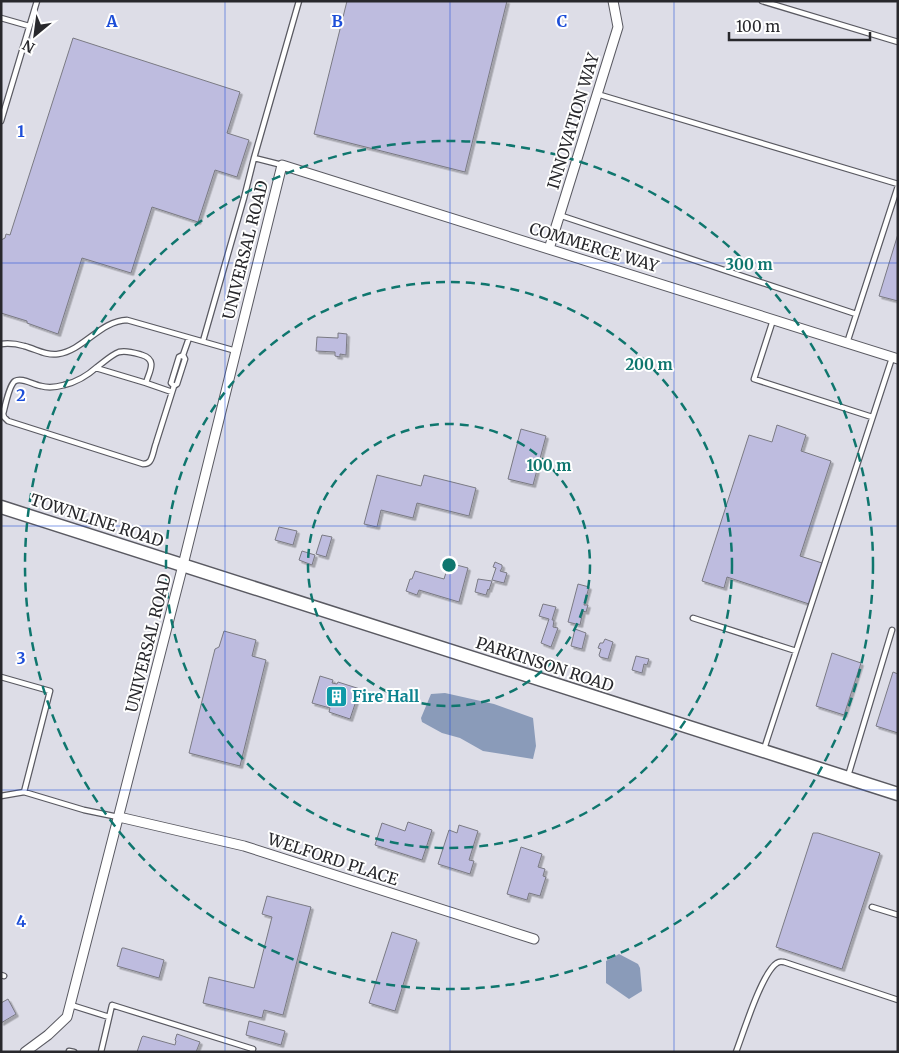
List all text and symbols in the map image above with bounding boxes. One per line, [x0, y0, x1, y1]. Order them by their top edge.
north arrow [10, 10, 60, 60]
scale bar [729, 10, 870, 42]
text: A [105, 11, 118, 31]
text: B [331, 11, 343, 31]
text: C [557, 11, 567, 31]
text: 100 m [736, 17, 780, 36]
text: N [19, 36, 38, 57]
street label: INNOVATION WAY [543, 50, 603, 191]
text: 1 [17, 121, 25, 141]
street label: UNIVERSAL ROAD [218, 178, 272, 322]
street label: COMMERCE WAY [527, 218, 662, 276]
text: 300 m [725, 255, 773, 274]
text: 200 m [625, 355, 673, 374]
text: 2 [16, 385, 26, 405]
text: 100 m [527, 456, 571, 475]
street label: TOWNLINE ROAD [28, 489, 166, 551]
centre of rings [440, 556, 458, 574]
street label: UNIVERSAL ROAD [121, 571, 175, 715]
street label: PARKINSON ROAD [474, 632, 616, 696]
text: 3 [16, 648, 26, 668]
building icon: Fire Hall [324, 684, 348, 708]
place label: Fire Hall [352, 686, 419, 706]
street label: WELFORD PLACE [264, 828, 402, 890]
text: 4 [16, 911, 26, 931]

